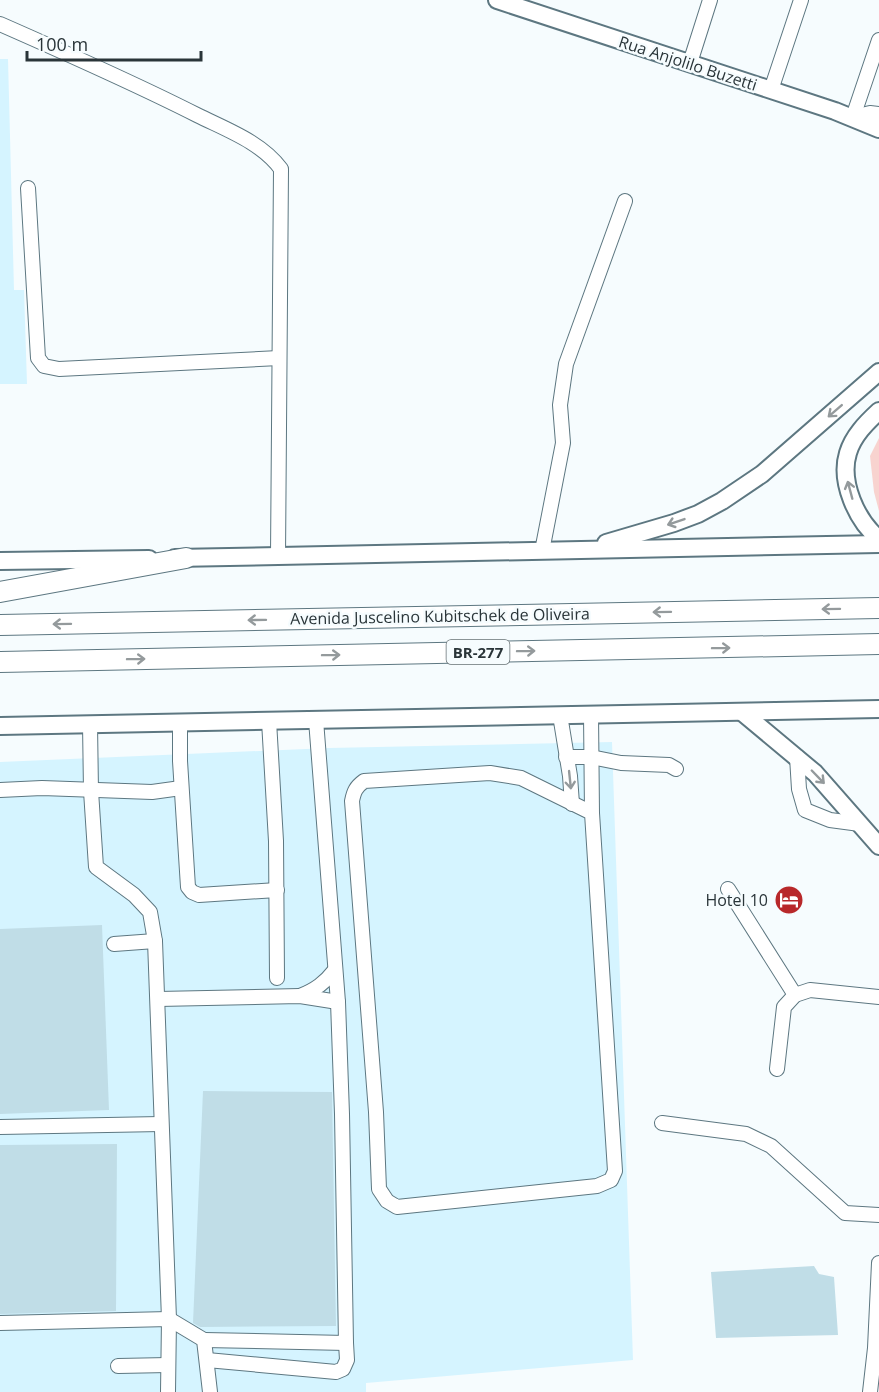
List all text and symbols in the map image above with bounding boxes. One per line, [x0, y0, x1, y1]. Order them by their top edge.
scale bar [27, 24, 201, 62]
street label: Rua Anjolilo Buzetti [616, 30, 760, 96]
text: 100 m [36, 32, 88, 56]
one-way arrow [828, 404, 843, 418]
one-way arrow [843, 480, 855, 499]
one-way arrow [668, 518, 686, 529]
street label: Avenida Juscelino Kubitschek de Oliveira [290, 602, 590, 630]
one-way arrow [822, 603, 842, 614]
one-way arrow [653, 606, 673, 618]
one-way arrow [248, 614, 268, 626]
one-way arrow [53, 618, 73, 630]
road number: BR-277 [446, 640, 510, 664]
one-way arrow [711, 642, 731, 653]
one-way arrow [516, 646, 536, 657]
one-way arrow [321, 650, 341, 661]
one-way arrow [126, 653, 146, 665]
one-way arrow [565, 769, 576, 789]
one-way arrow [811, 770, 825, 785]
hotel icon: Hotel 10 [773, 884, 805, 916]
place label: Hotel 10 [705, 889, 768, 911]

